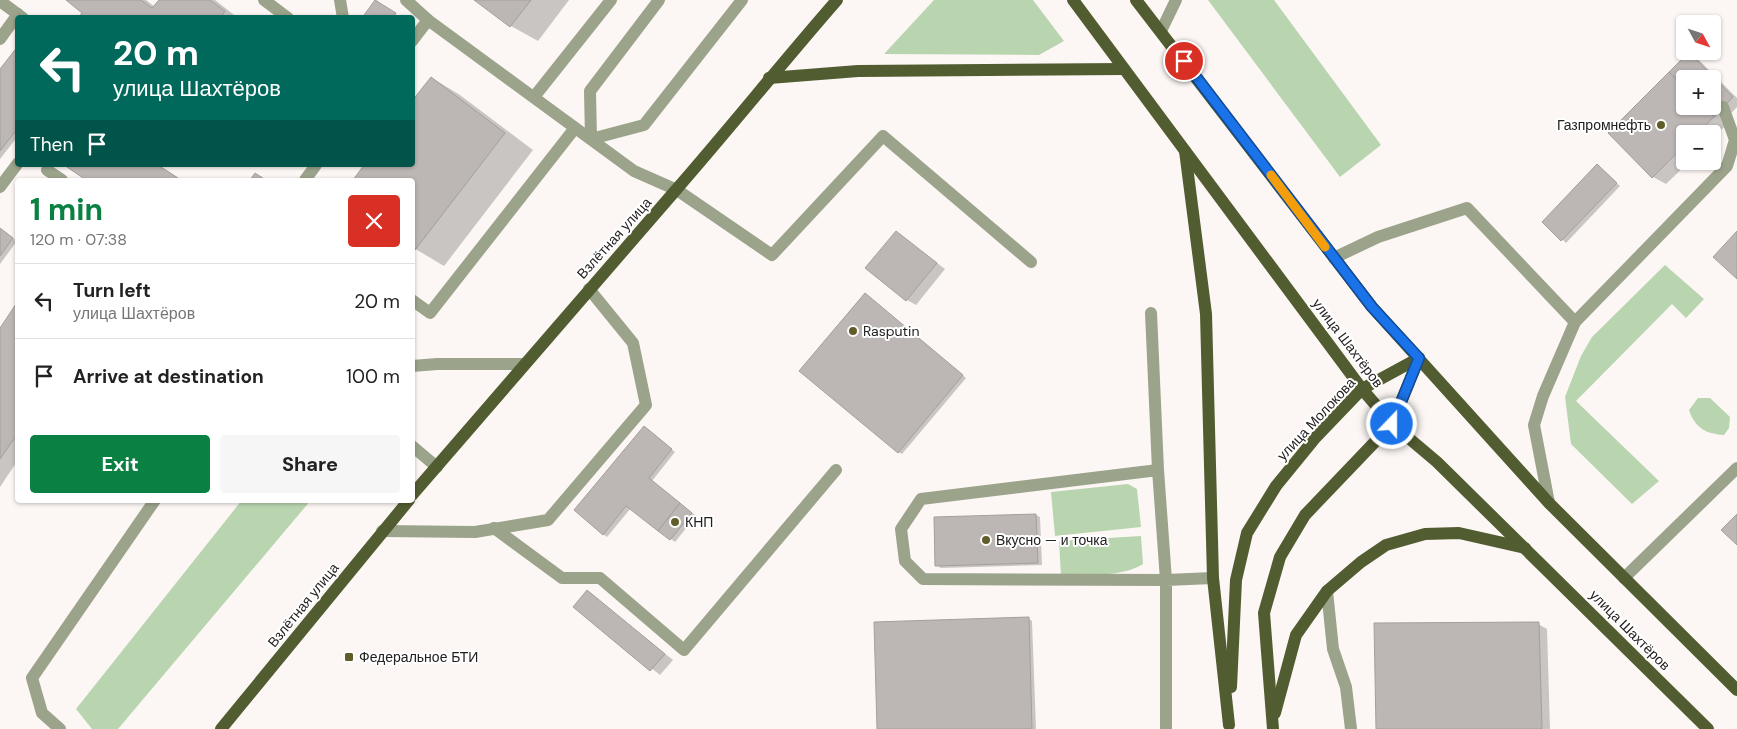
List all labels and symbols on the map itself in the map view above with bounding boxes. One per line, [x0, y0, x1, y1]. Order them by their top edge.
north arrow [1676, 15, 1721, 60]
pin [1163, 40, 1205, 82]
place label: Газпромнефть [1557, 116, 1651, 134]
marker: Газпромнефть [1655, 119, 1667, 131]
street label: Взлётная улица [573, 193, 655, 282]
street label: улица Шахтёров [1309, 295, 1387, 391]
place label: Rasputin [863, 322, 919, 340]
marker: Rasputin [847, 325, 859, 337]
street label: улица Молокова [1273, 374, 1359, 464]
position arrow [1365, 397, 1417, 449]
place label: КНП [685, 513, 713, 531]
marker: КНП [669, 516, 681, 528]
place label: Вкусно — и точка [996, 531, 1108, 549]
marker: Вкусно — и точка [980, 534, 992, 546]
street label: Взлётная улица [264, 559, 343, 651]
street label: улица Шахтёров [1586, 586, 1674, 674]
place label: Федеральное БТИ [359, 648, 478, 666]
marker: Федеральное БТИ [343, 651, 355, 663]

